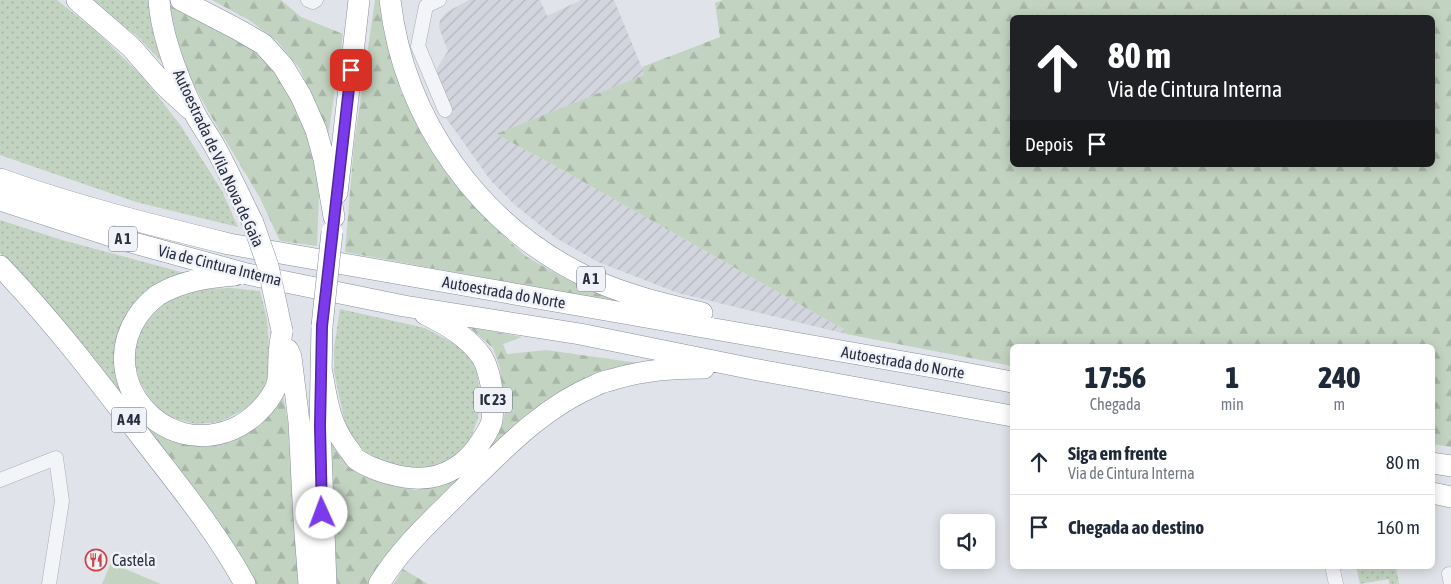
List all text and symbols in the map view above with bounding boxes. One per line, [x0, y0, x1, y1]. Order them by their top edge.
icon: ahead [1025, 35, 1090, 100]
text: 80 m [1108, 35, 1171, 75]
pin [330, 49, 372, 91]
icon: arrive [337, 56, 365, 84]
street label: Autoestrada de Vila Nova de Gaia [170, 67, 268, 249]
text: Via de Cintura Interna [1108, 76, 1282, 102]
icon: arrive [1083, 130, 1111, 158]
text: Depois [1025, 133, 1073, 155]
road number: A 1 [109, 226, 137, 252]
street label: Via de Cintura Interna [156, 241, 284, 289]
road number: A 1 [577, 266, 605, 292]
street label: Autoestrada do Norte [441, 272, 567, 312]
street label: Autoestrada do Norte [840, 342, 966, 382]
text: 17:56 [1084, 360, 1146, 394]
text: 1 [1225, 360, 1239, 394]
text: 240 [1318, 360, 1360, 394]
road number: IC 23 [474, 388, 512, 412]
text: Chegada [1090, 395, 1141, 413]
text: min [1221, 395, 1244, 413]
text: m [1334, 395, 1345, 413]
road number: A 44 [112, 408, 146, 432]
text: Siga em frente [1068, 442, 1167, 464]
icon: ahead [1025, 448, 1053, 476]
text: 80 m [1386, 451, 1420, 473]
text: Via de Cintura Interna [1068, 464, 1195, 482]
position arrow [295, 486, 347, 538]
icon: arrive [1025, 513, 1053, 541]
map controls [940, 514, 995, 569]
button: sound [940, 514, 995, 569]
text: Chegada ao destino [1068, 516, 1204, 538]
text: 160 m [1377, 516, 1420, 538]
restaurant icon: Castela [84, 548, 108, 572]
place label: Castela [112, 551, 156, 569]

